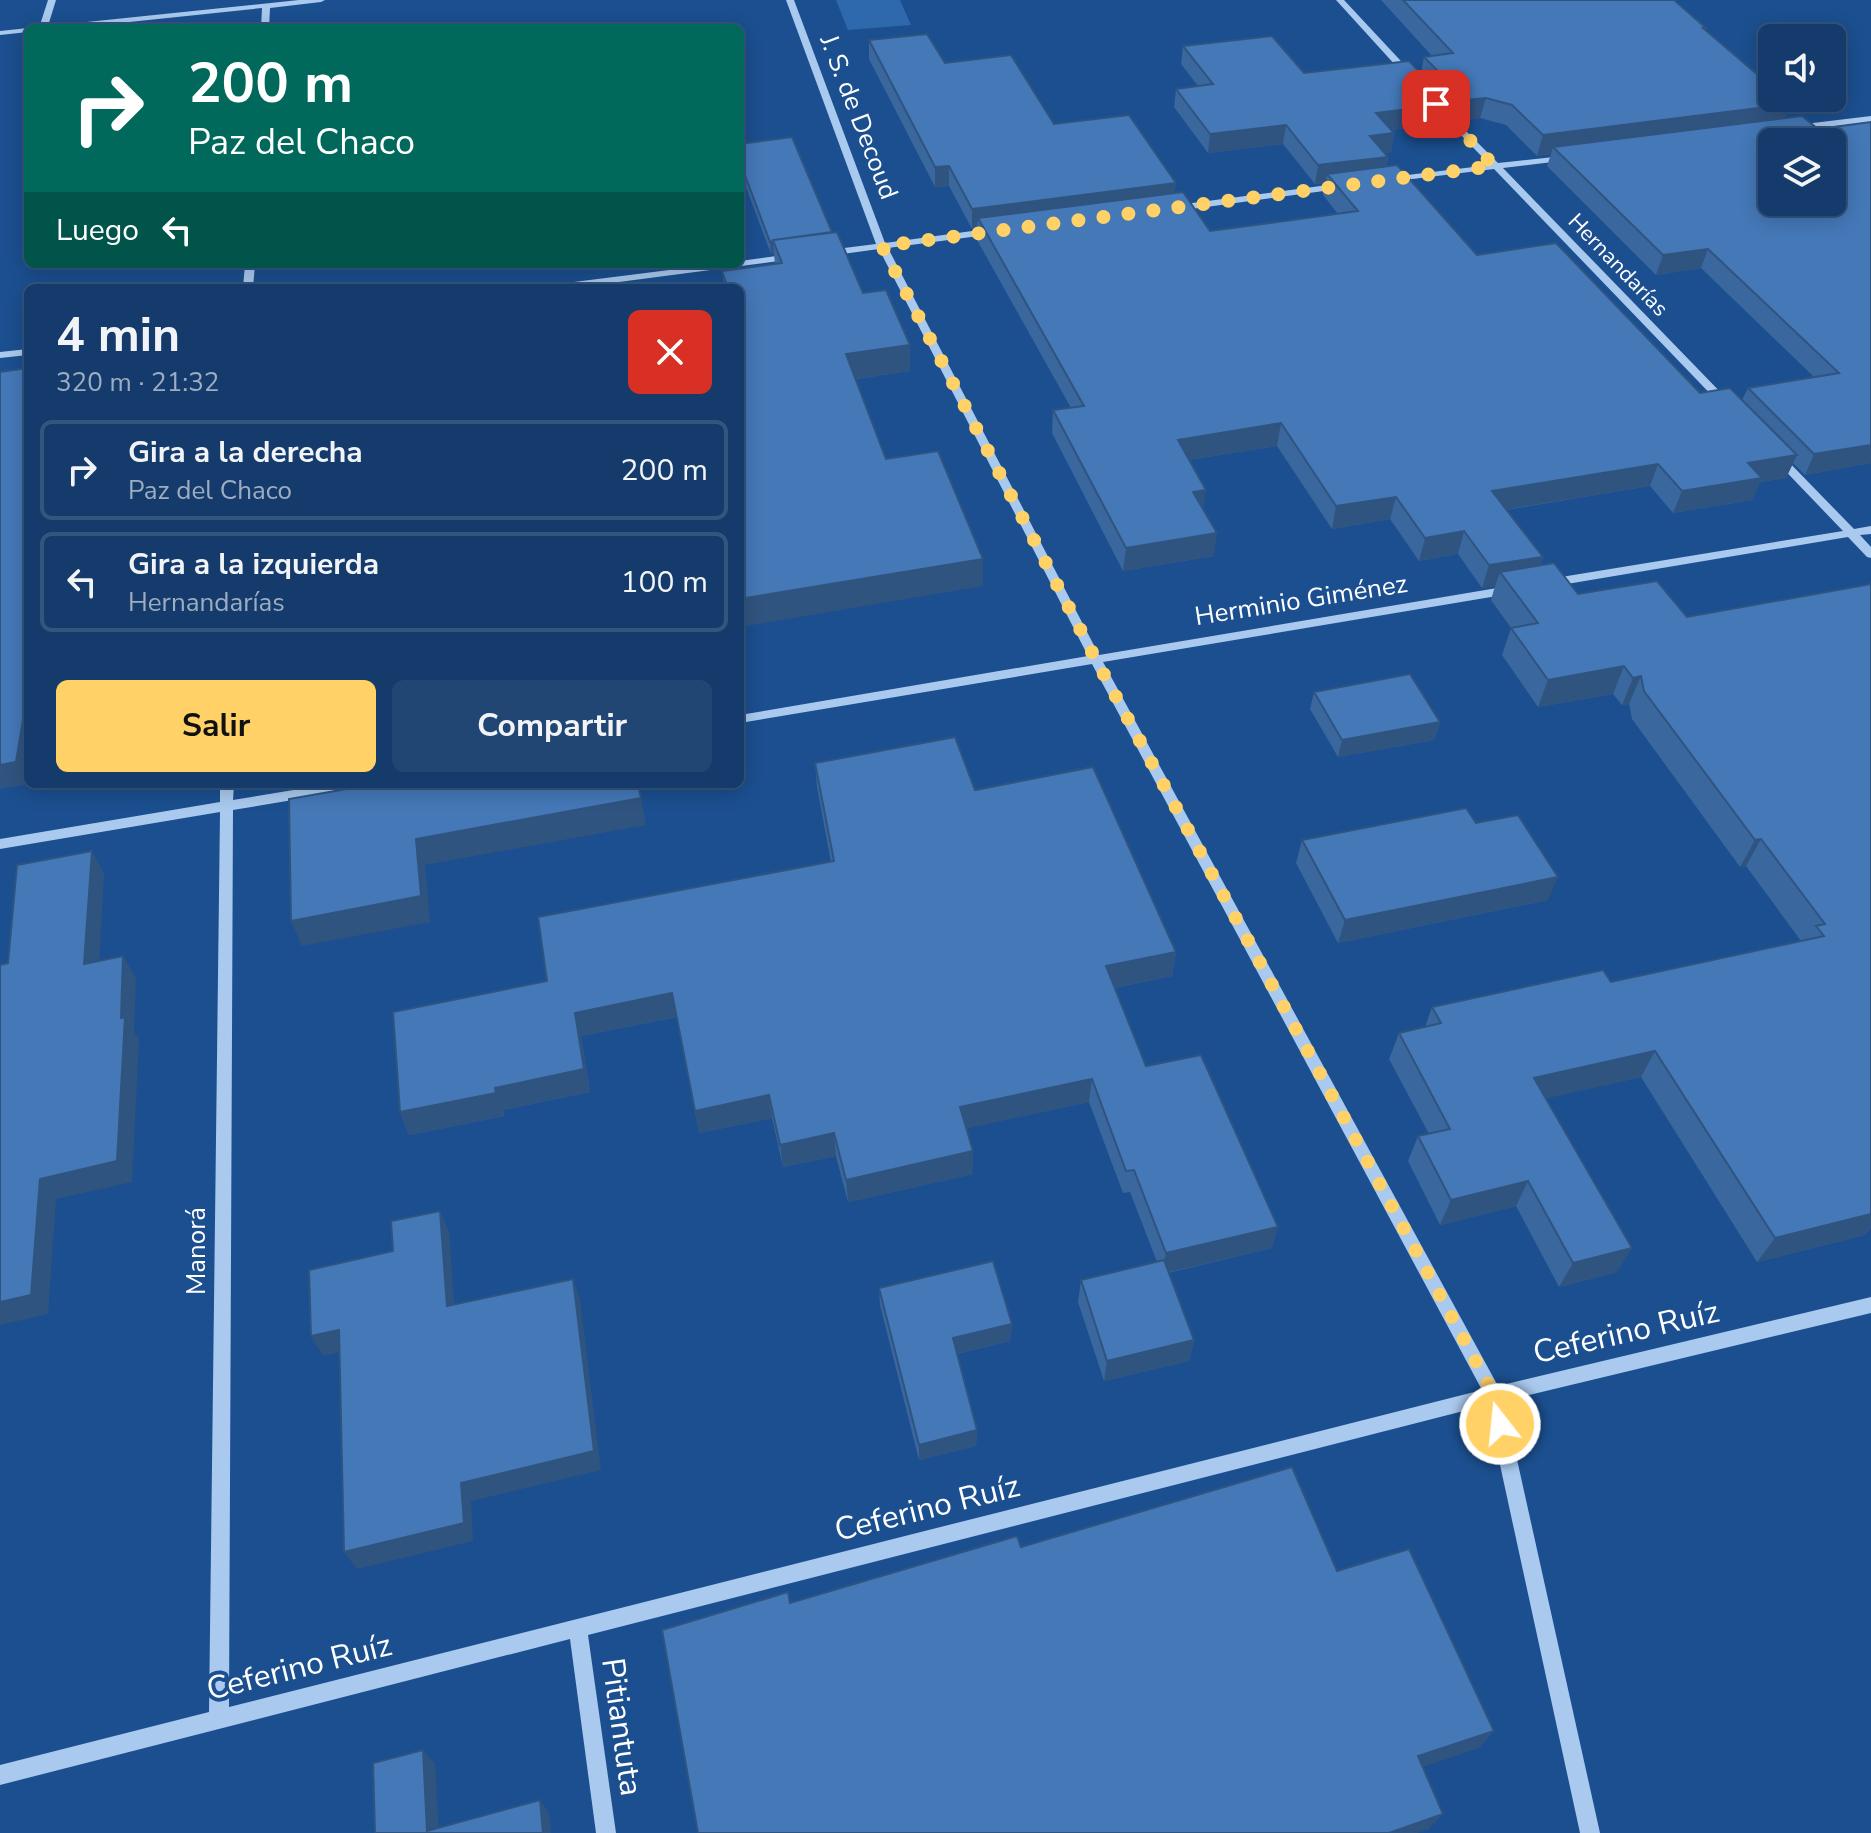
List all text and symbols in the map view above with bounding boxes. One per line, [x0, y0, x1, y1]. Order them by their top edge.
map controls [1758, 24, 1846, 216]
button: sound [1758, 24, 1846, 112]
street label: J. S. de Decoud [811, 29, 906, 204]
text: 200 m [188, 45, 353, 122]
icon: right [56, 56, 160, 160]
pin [1402, 70, 1470, 138]
icon: arrive [1414, 82, 1458, 126]
text: Paz del Chaco [188, 118, 415, 167]
button: layers [1758, 128, 1846, 216]
street label: Hernandarías [1561, 207, 1675, 323]
icon: left [155, 208, 199, 252]
text: Luego [56, 210, 139, 251]
text: 4 min [56, 302, 180, 368]
button: close [628, 310, 712, 394]
text: 320 m · 21:32 [56, 365, 219, 400]
text: Gira a la derecha [128, 432, 363, 473]
icon: right [60, 448, 104, 492]
text: 200 m [621, 450, 708, 491]
text: Paz del Chaco [128, 473, 292, 508]
text: Gira a la izquierda [128, 544, 379, 585]
icon: left [60, 560, 104, 604]
text: 100 m [621, 562, 708, 603]
street label: Herminio Giménez [1192, 566, 1410, 634]
text: Hernandarías [128, 585, 285, 620]
button: Salir [56, 680, 376, 772]
button: Compartir [392, 680, 712, 772]
street label: Manorá [179, 1207, 214, 1295]
street label: Ceferino Ruíz [1529, 1290, 1723, 1374]
position arrow [1458, 1382, 1542, 1466]
street label: Ceferino Ruíz [830, 1464, 1024, 1552]
street label: Ceferino Ruíz [202, 1623, 396, 1711]
street label: Pitiantuta [591, 1655, 653, 1799]

